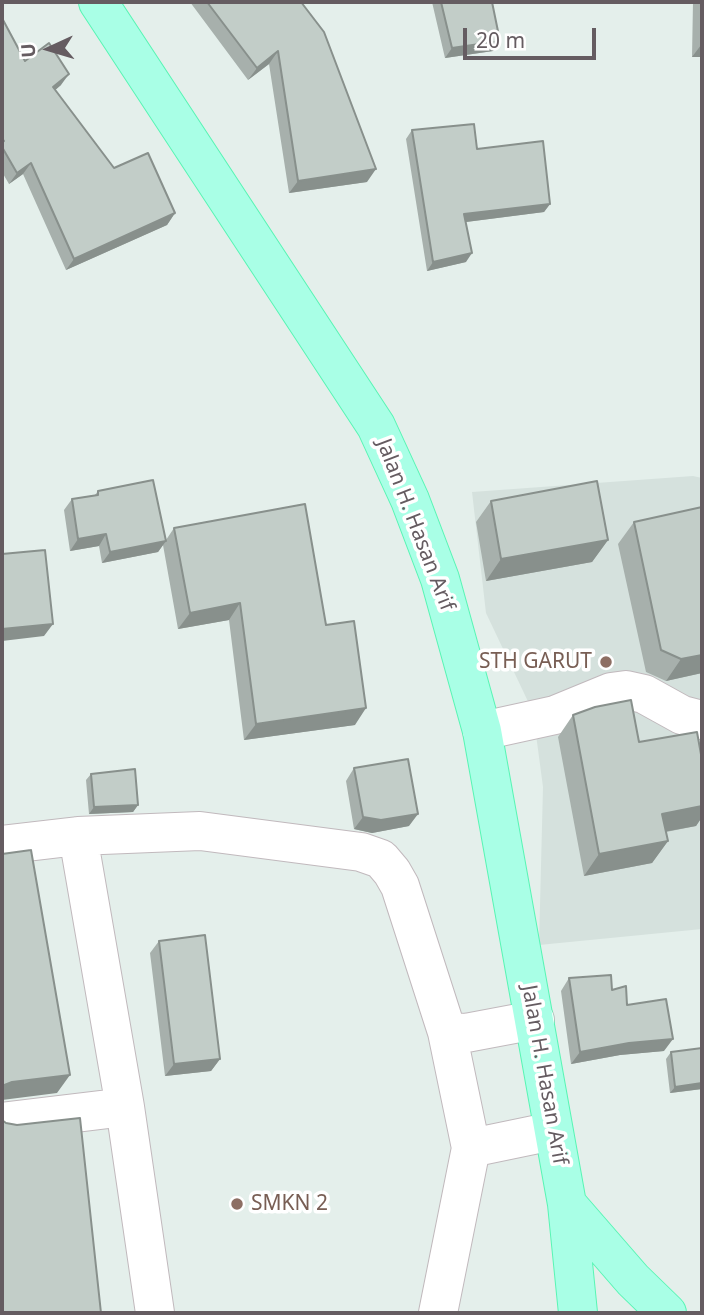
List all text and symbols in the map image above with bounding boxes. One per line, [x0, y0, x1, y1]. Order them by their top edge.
north arrow [14, 14, 84, 84]
scale bar [466, 14, 599, 58]
text: 20 m [476, 26, 525, 54]
text: U [15, 42, 42, 59]
street label: Jalan H. Hasan Arif [371, 435, 459, 615]
place label: STH GARUT [479, 649, 592, 675]
marker: STH GARUT [598, 654, 614, 670]
street label: Jalan H. Hasan Arif [516, 983, 572, 1167]
place label: SMKN 2 [251, 1191, 328, 1217]
marker: SMKN 2 [229, 1196, 245, 1212]

